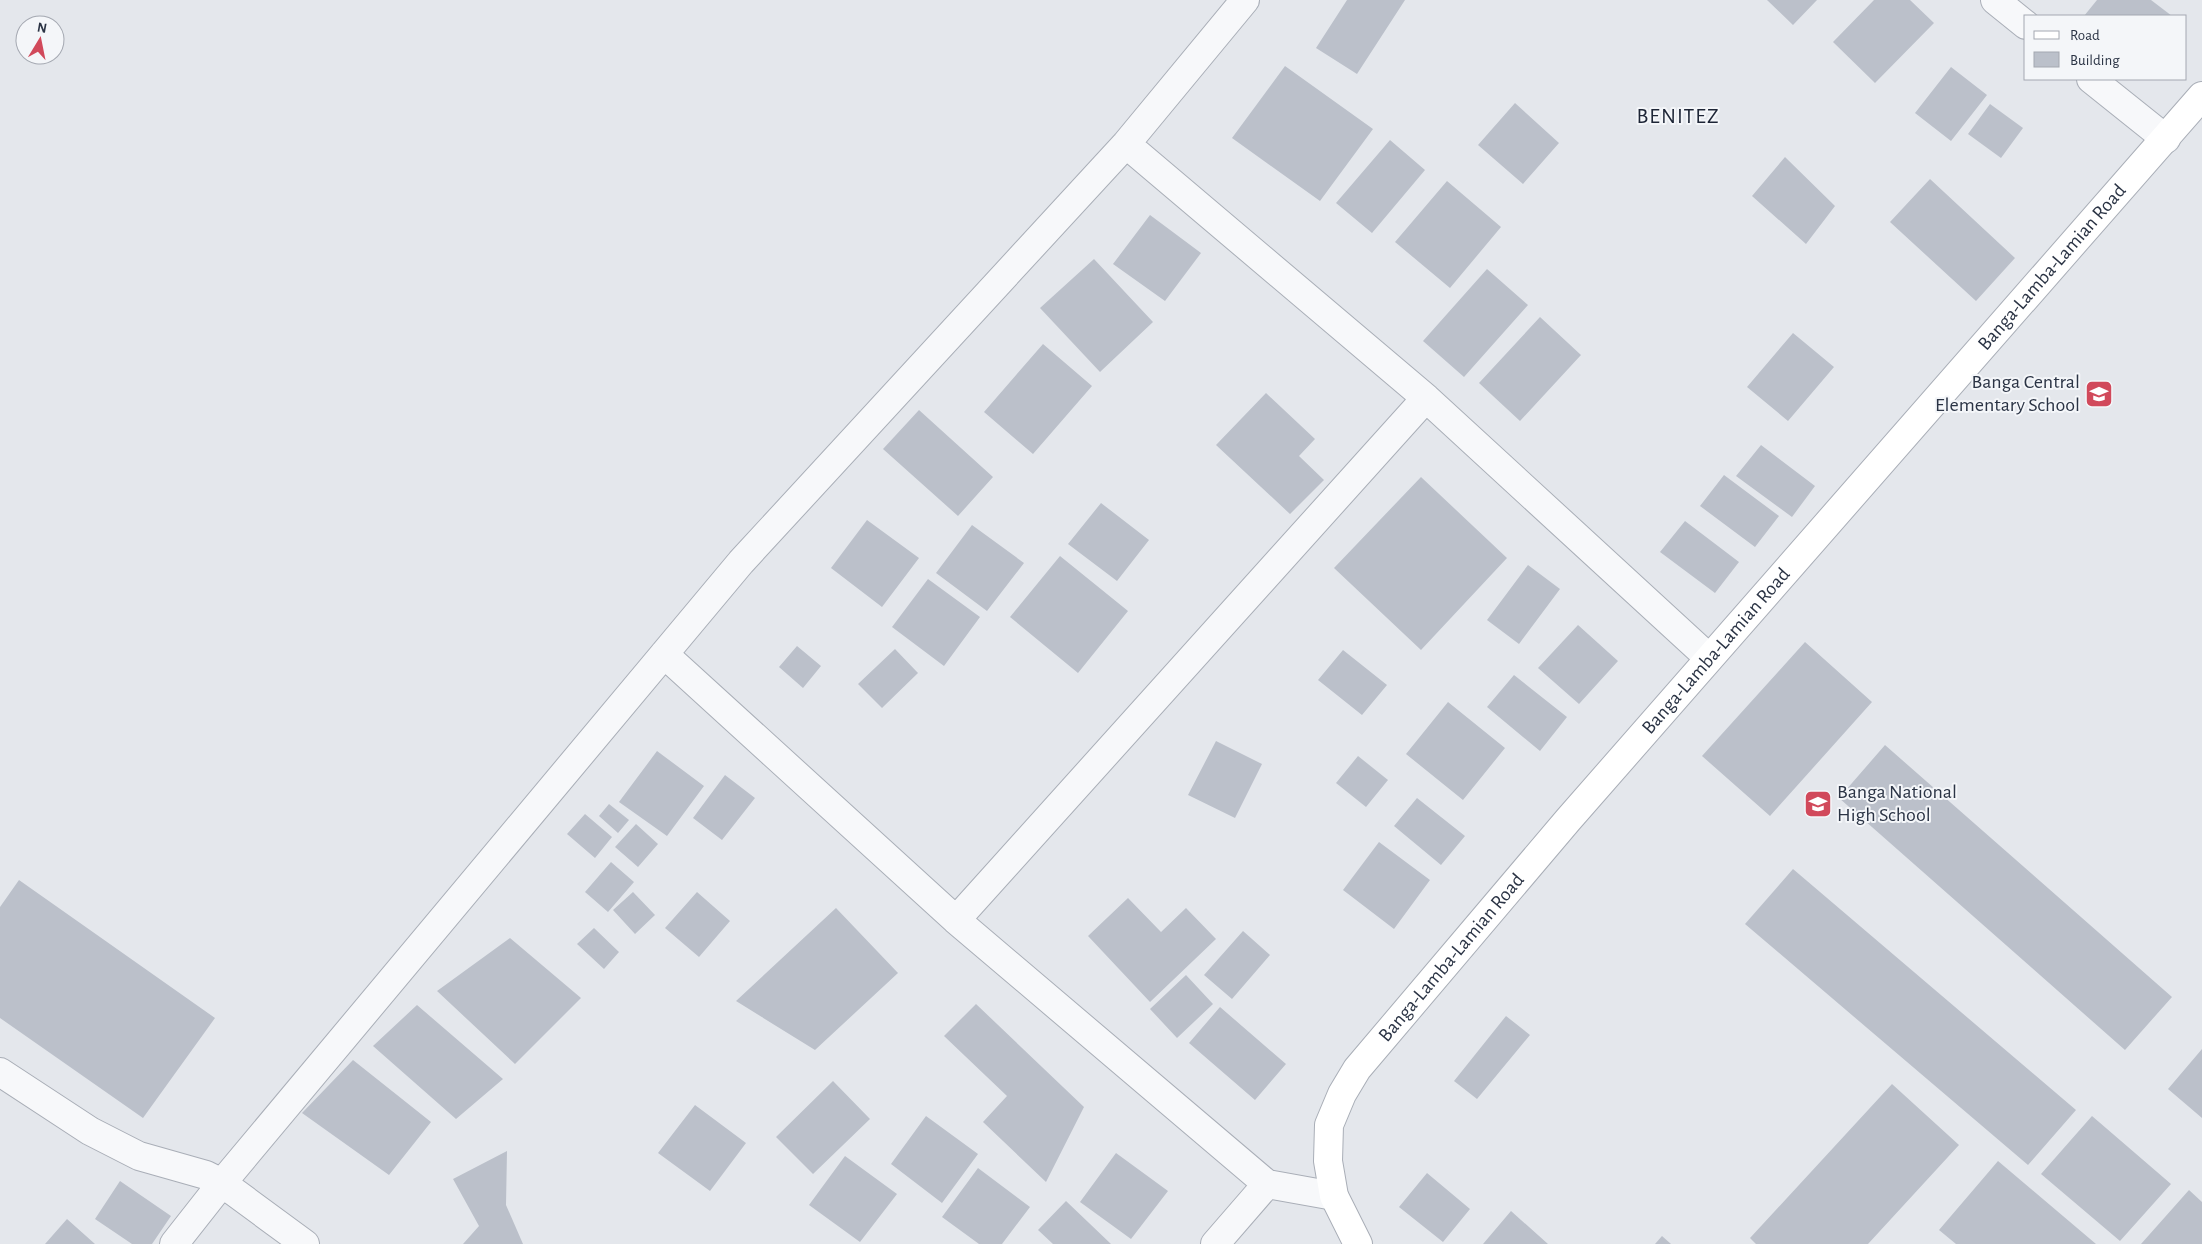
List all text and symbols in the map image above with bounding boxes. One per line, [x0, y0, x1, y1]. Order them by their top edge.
north arrow [15, 15, 65, 65]
legend [2024, 15, 2187, 80]
text: N [36, 20, 48, 36]
text: Road [2070, 28, 2100, 43]
text: Building [2070, 53, 2120, 68]
district label: BENITEZ [1636, 105, 1720, 127]
street label: Banga-Lamba-Lamian Road [1974, 180, 2130, 354]
place label: Banga Central Elementary School [1935, 372, 2080, 415]
school or university icon: Banga Central Elementary School [2084, 379, 2114, 409]
street label: Banga-Lamba-Lamian Road [1638, 564, 1794, 738]
place label: Banga National High School [1837, 782, 1957, 825]
school or university icon: Banga National High School [1803, 789, 1833, 819]
street label: Banga-Lamba-Lamian Road [1375, 870, 1528, 1046]

